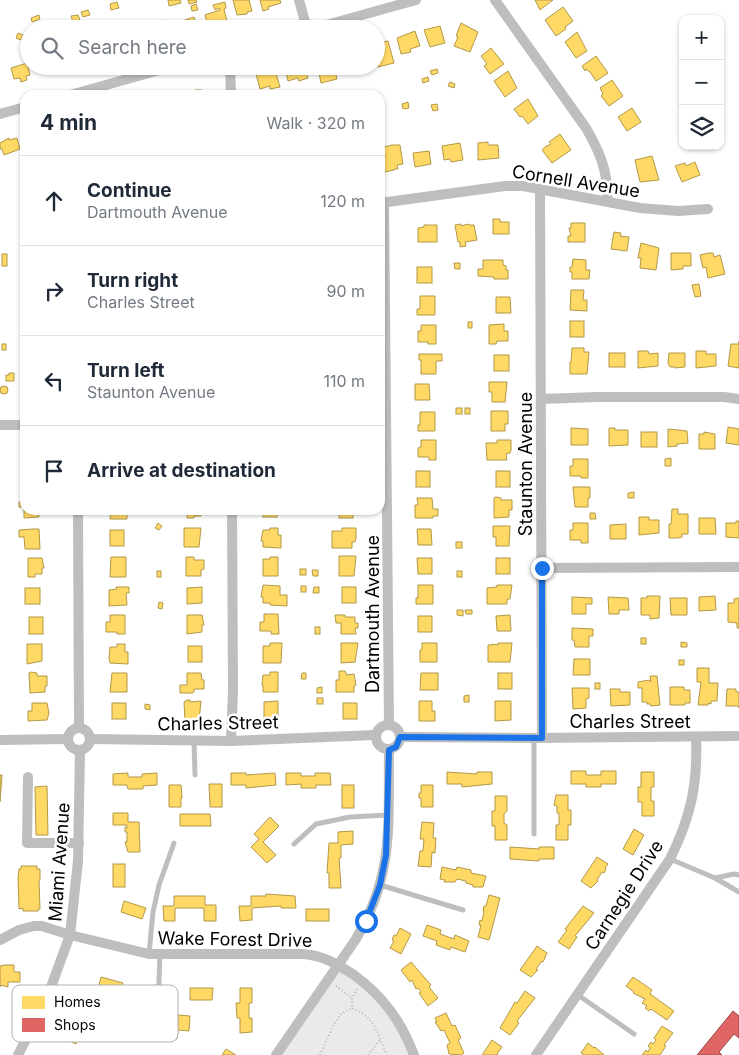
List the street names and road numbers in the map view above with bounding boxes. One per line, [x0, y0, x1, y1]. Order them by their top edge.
street label: Cornell Avenue [511, 161, 641, 201]
street label: Staunton Avenue [515, 392, 536, 536]
street label: Dartmouth Avenue [362, 535, 383, 693]
street label: Charles Street [157, 711, 279, 735]
street label: Charles Street [569, 711, 691, 732]
street label: Miami Avenue [44, 802, 74, 922]
street label: Carnegie Drive [581, 836, 667, 954]
street label: Wake Forest Drive [157, 927, 313, 951]

